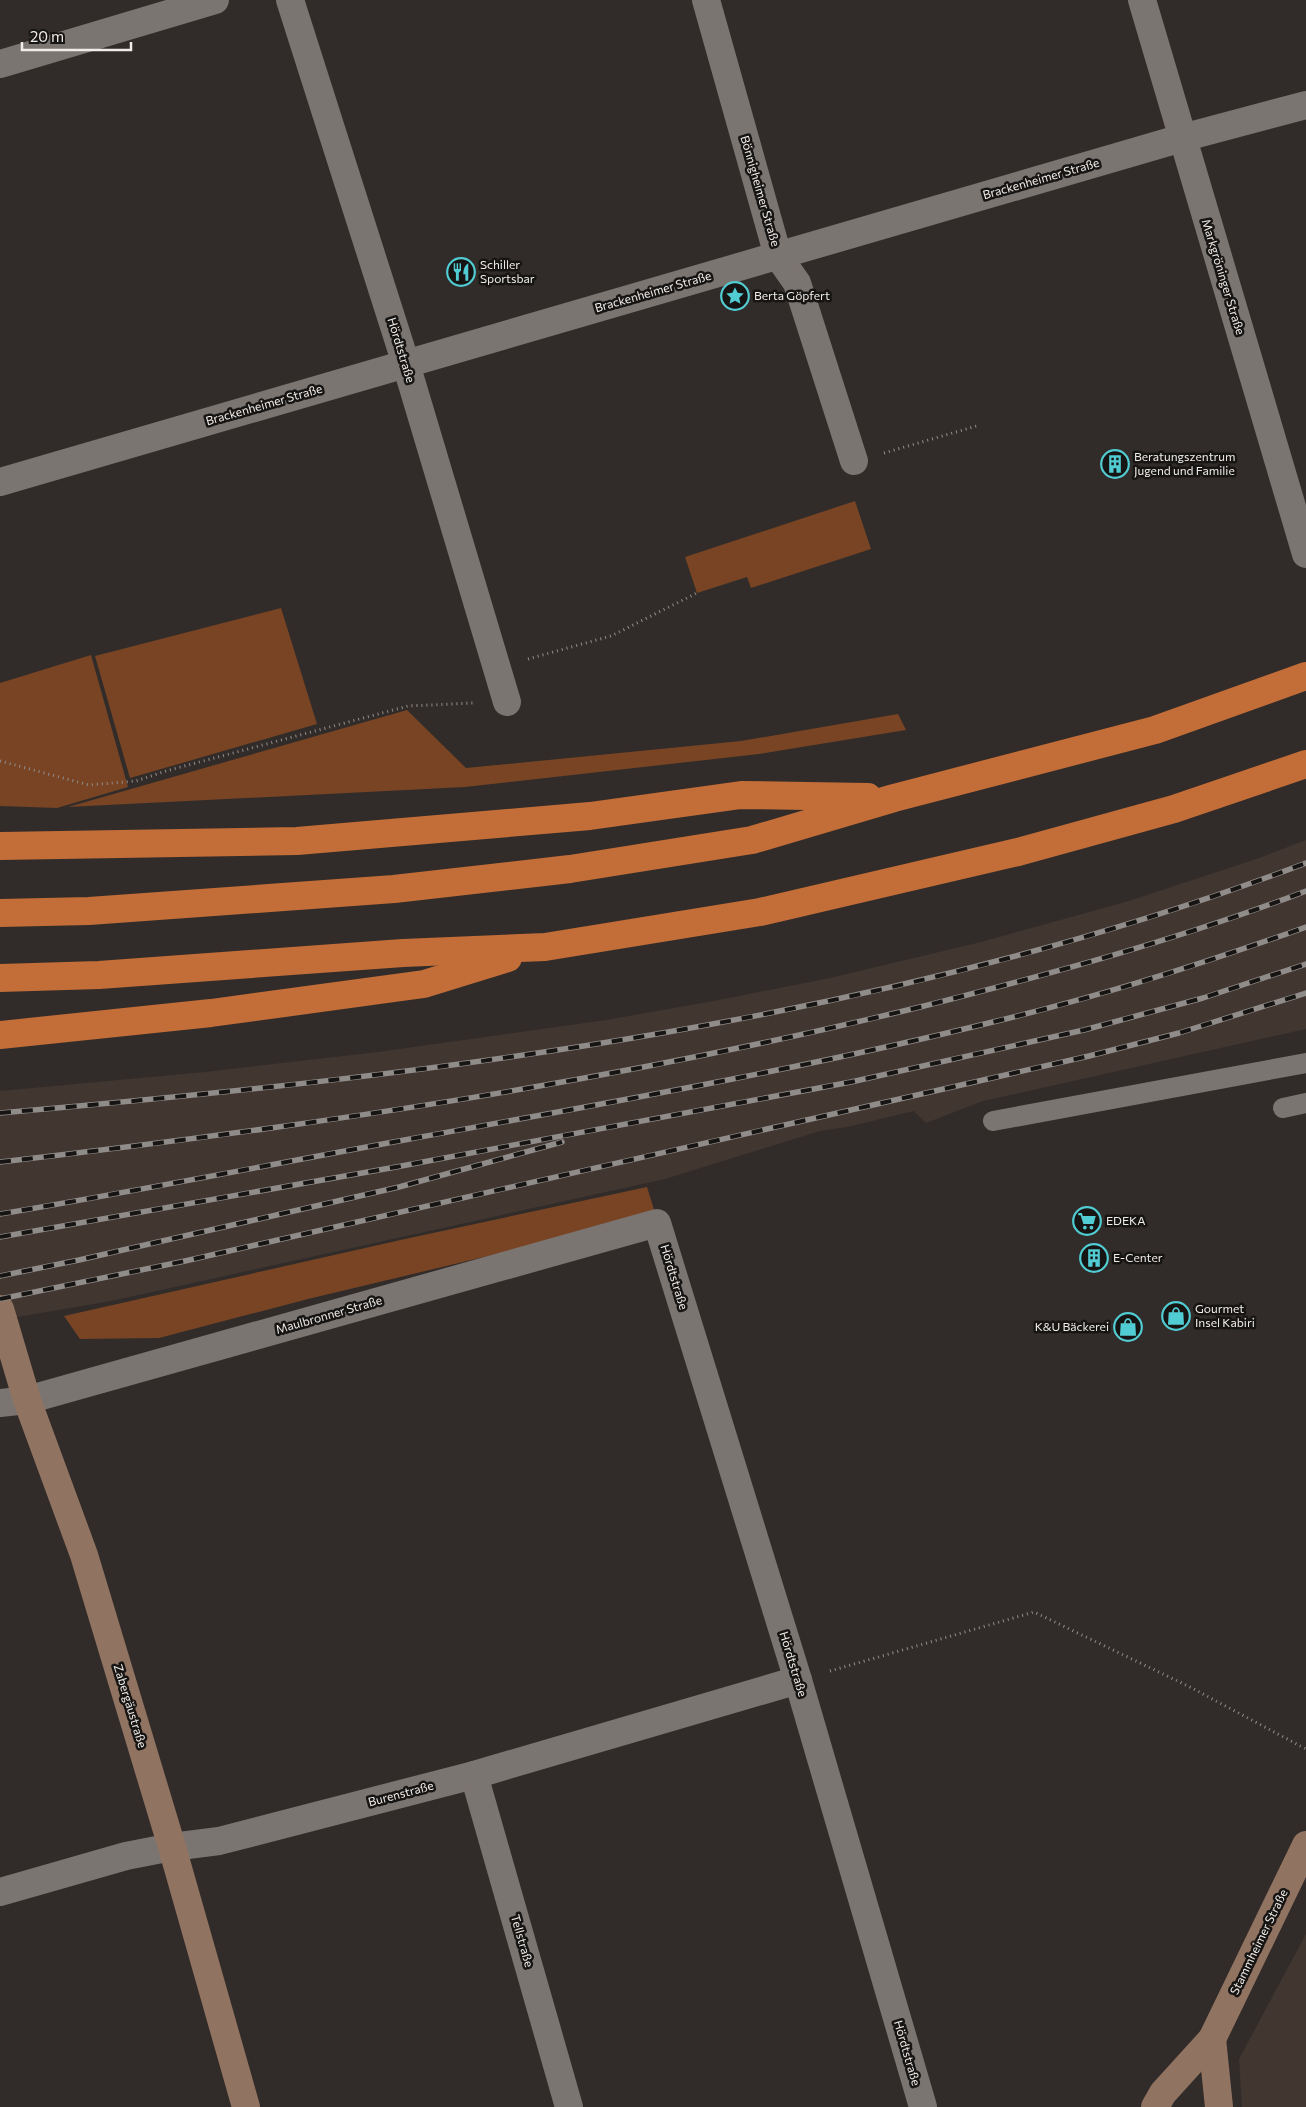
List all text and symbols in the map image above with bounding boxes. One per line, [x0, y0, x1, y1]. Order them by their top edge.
scale bar [22, 20, 131, 52]
text: 20 m [30, 27, 64, 45]
street label: Bönnigheimer Straße [738, 134, 784, 248]
street label: Brackenheimer Straße [981, 155, 1101, 201]
street label: Markgröninger Straße [1200, 217, 1248, 336]
restaurant icon: Schiller Sportsbar [446, 257, 476, 287]
place label: Schiller Sportsbar [480, 257, 535, 285]
street label: Brackenheimer Straße [593, 268, 713, 314]
place icon: Berta Göpfert [720, 281, 750, 311]
place label: Berta Göpfert [754, 288, 830, 302]
street label: Hördtstraße [385, 315, 419, 384]
street label: Brackenheimer Straße [204, 381, 324, 427]
building icon: Beratungszentrum Jugend und Familie [1100, 449, 1130, 479]
place label: Beratungszentrum Jugend und Familie [1134, 449, 1236, 478]
supermarket icon: EDEKA [1072, 1206, 1102, 1236]
place label: EDEKA [1106, 1213, 1145, 1227]
street label: Hördtstraße [658, 1242, 692, 1311]
building icon: E-Center [1079, 1243, 1109, 1273]
place label: E-Center [1113, 1250, 1163, 1264]
street label: Maulbronner Straße [274, 1292, 383, 1336]
shop icon: Gourmet Insel Kabiri [1161, 1301, 1191, 1331]
place label: Gourmet Insel Kabiri [1195, 1301, 1255, 1329]
shop icon: K&U Bäckerei [1113, 1312, 1143, 1342]
place label: K&U Bäckerei [1035, 1319, 1109, 1333]
street label: Hördtstraße [777, 1629, 811, 1698]
street label: Zabergäustraße [112, 1662, 150, 1749]
street label: Burenstraße [367, 1778, 435, 1808]
street label: Stammheimer Straße [1226, 1887, 1290, 1997]
street label: Tellstraße [509, 1913, 537, 1969]
street label: Hördtstraße [892, 2018, 924, 2087]

